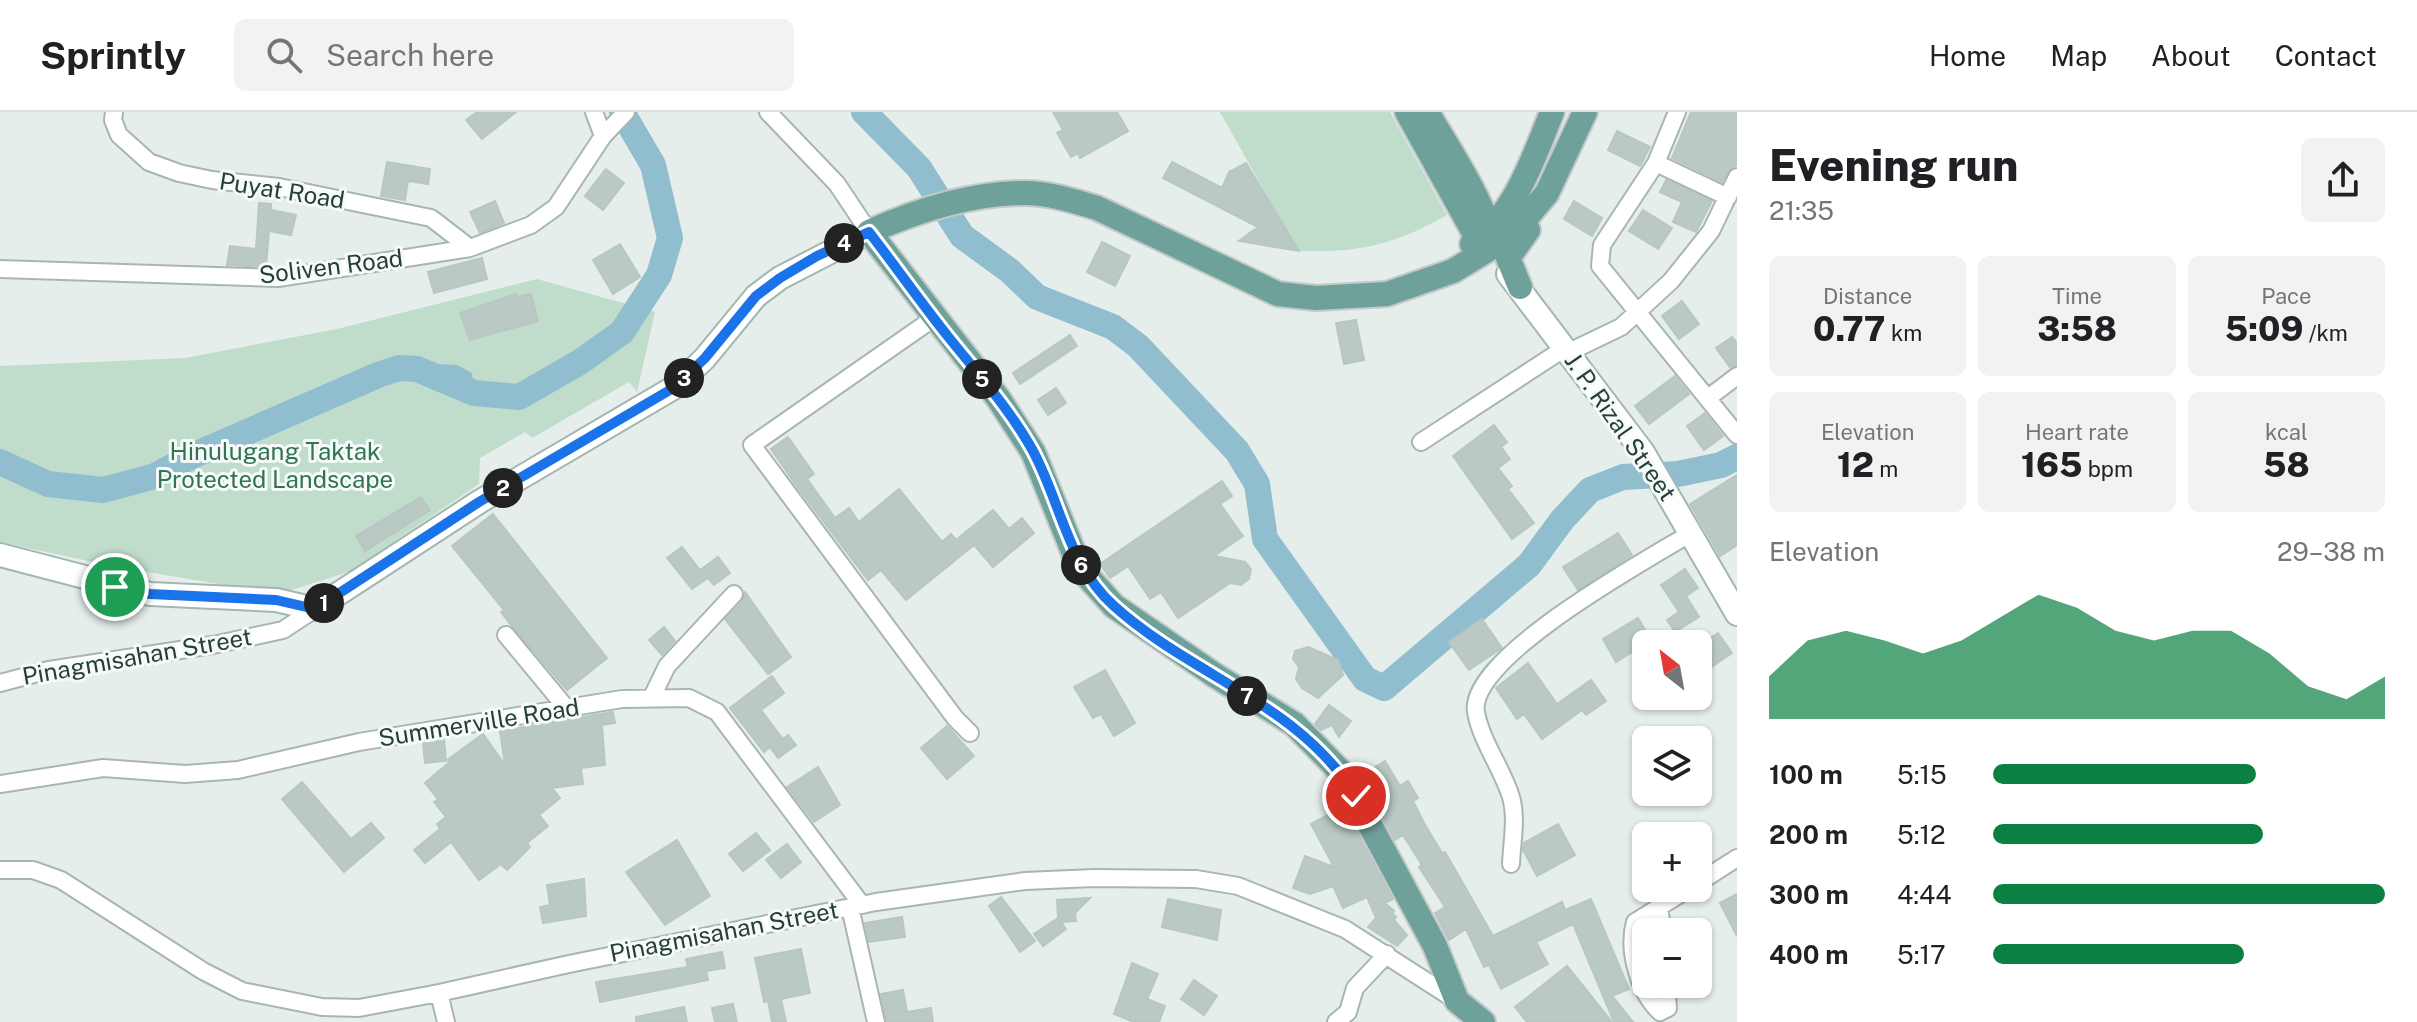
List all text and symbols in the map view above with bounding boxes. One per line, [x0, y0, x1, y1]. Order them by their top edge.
search box [234, 19, 794, 91]
text: Sprintly [40, 33, 186, 78]
icon: search [262, 33, 306, 77]
text: Search here [326, 37, 494, 73]
text: Home [1929, 39, 2006, 72]
text: Map [2050, 39, 2107, 72]
text: About [2151, 39, 2231, 72]
text: Contact [2275, 39, 2377, 72]
button: share [2301, 138, 2385, 222]
text: Evening run [1769, 139, 2018, 191]
street label: Puyat Road [218, 166, 347, 214]
text: 21:35 [1769, 195, 1834, 226]
pin: 4 [824, 223, 864, 263]
text: 4 [837, 230, 851, 256]
street label: Soliven Road [257, 243, 404, 289]
text: Distance [1823, 283, 1912, 309]
text: Time [2052, 283, 2102, 309]
text: Pace [2261, 283, 2311, 309]
text: 0.77 [1813, 309, 1886, 349]
text: 3:58 [2037, 309, 2117, 349]
text: 5:09 [2225, 309, 2303, 349]
text: km [1886, 320, 1922, 346]
text: /km [2303, 320, 2348, 346]
street label: J. P. Rizal Street [1559, 347, 1682, 506]
pin: 3 [664, 358, 704, 398]
pin: 5 [962, 359, 1002, 399]
text: 3 [677, 365, 691, 391]
text: 5 [975, 366, 989, 392]
text: Elevation [1821, 419, 1914, 445]
text: Heart rate [2025, 419, 2129, 445]
text: kcal [2265, 419, 2308, 445]
park label: Hinulugang Taktak Protected Landscape [157, 437, 393, 493]
text: 12 [1837, 445, 1874, 485]
text: 165 [2021, 445, 2082, 485]
text: 58 [2263, 445, 2310, 485]
text: m [1874, 456, 1898, 482]
text: bpm [2082, 456, 2133, 482]
pin: 2 [483, 468, 523, 508]
text: 2 [496, 475, 510, 501]
text: Elevation [1769, 536, 1879, 567]
text: 29–38 m [2277, 536, 2385, 567]
pin: 6 [1061, 545, 1101, 585]
text: 6 [1074, 552, 1088, 578]
pin [81, 553, 149, 621]
icon: arrive [93, 565, 137, 609]
pin: 1 [304, 583, 344, 623]
text: 1 [319, 590, 329, 616]
street label: Pinagmisahan Street [20, 622, 254, 690]
north arrow [1632, 630, 1712, 710]
map controls [1632, 630, 1712, 998]
pin: 7 [1227, 676, 1267, 716]
text: 7 [1240, 683, 1254, 709]
street label: Summerville Road [376, 692, 581, 752]
button: layers [1632, 726, 1712, 806]
text: 100 m [1769, 759, 1843, 790]
text: 5:15 [1897, 759, 1947, 790]
pin [1322, 762, 1390, 830]
icon: check [1334, 774, 1378, 818]
text: 200 m [1769, 819, 1848, 850]
text: 5:12 [1897, 819, 1946, 850]
button: + [1632, 822, 1712, 902]
text: 300 m [1769, 879, 1849, 910]
text: 4:44 [1897, 879, 1952, 910]
street label: Pinagmisahan Street [607, 895, 841, 967]
button: − [1632, 918, 1712, 998]
text: 400 m [1769, 939, 1849, 970]
text: 5:17 [1897, 939, 1946, 970]

